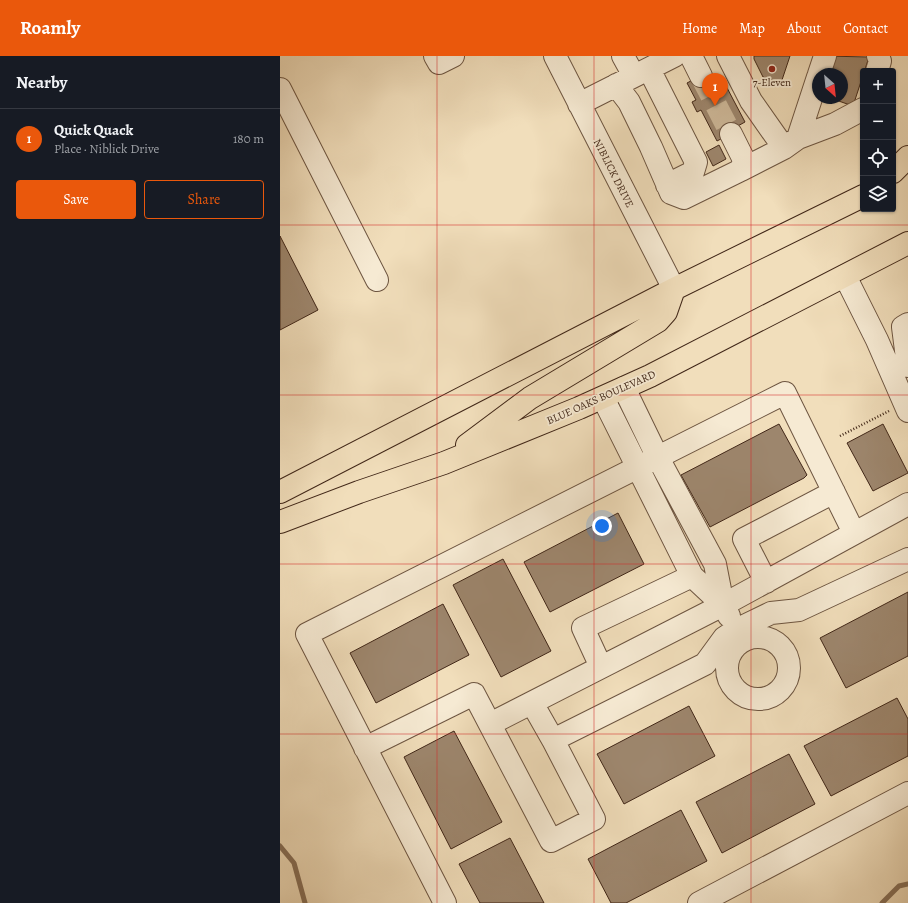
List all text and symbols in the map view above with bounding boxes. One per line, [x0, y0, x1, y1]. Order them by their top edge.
text: Roamly [20, 15, 80, 41]
text: Home [682, 19, 717, 38]
text: Map [739, 19, 765, 38]
text: About [787, 19, 821, 38]
text: Contact [843, 19, 888, 38]
marker: 7-Eleven [767, 64, 777, 74]
north arrow [812, 68, 848, 104]
map controls [860, 68, 896, 212]
button: + [860, 68, 896, 104]
text: Nearby [16, 71, 67, 94]
pin: 1 [702, 73, 728, 106]
place label: 7-Eleven [753, 75, 791, 90]
button: − [860, 104, 896, 140]
text: Quick Quack [54, 120, 133, 140]
text: 1 [27, 130, 31, 147]
text: 180 m [233, 130, 264, 147]
street label: NIBLICK DRIVE [590, 136, 637, 210]
text: Place · Niblick Drive [54, 140, 159, 157]
button: locate [860, 140, 896, 176]
button: layers [860, 176, 896, 212]
button: Save [16, 180, 136, 219]
button: Share [144, 180, 264, 219]
street label: BLUE OAKS BOULEVARD [544, 367, 658, 428]
your location [592, 516, 612, 536]

